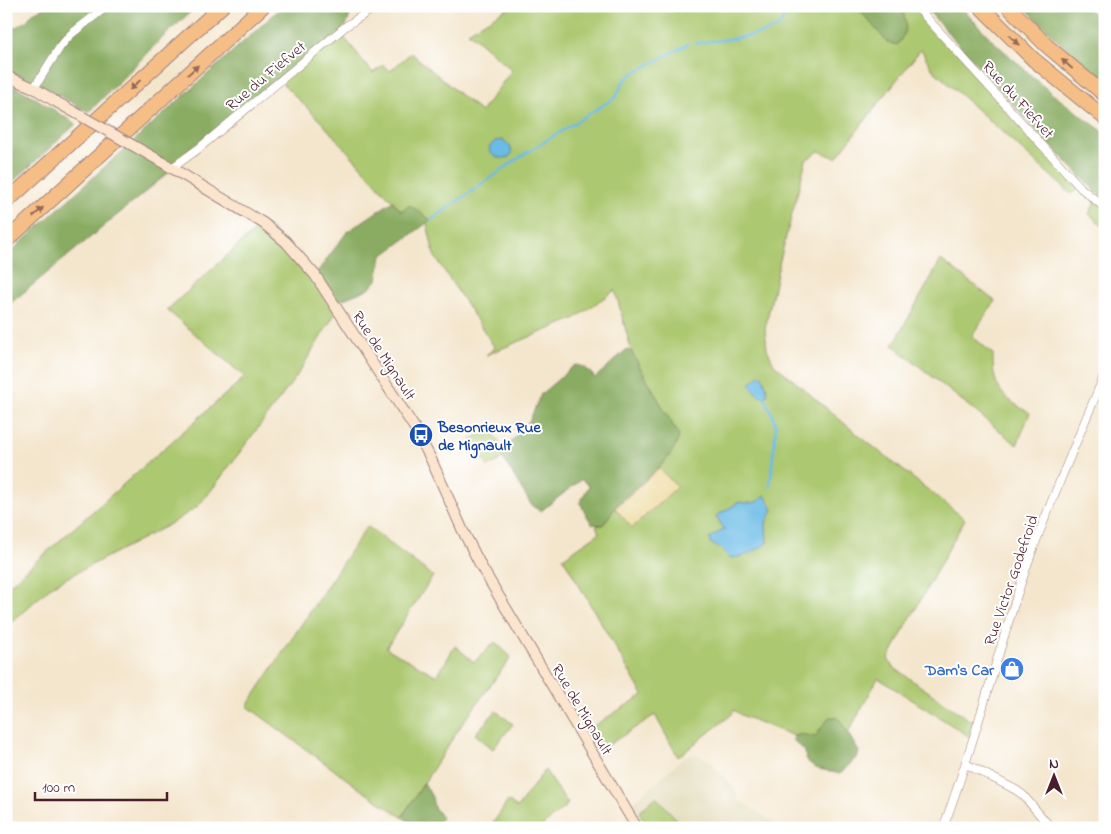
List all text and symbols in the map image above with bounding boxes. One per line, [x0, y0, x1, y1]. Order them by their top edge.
one-way arrow [1008, 34, 1020, 46]
street label: Rue du Fiefvet [221, 35, 312, 117]
street label: Rue du Fiefvet [976, 56, 1060, 145]
one-way arrow [1061, 58, 1074, 69]
one-way arrow [187, 64, 199, 76]
one-way arrow [129, 79, 141, 91]
one-way arrow [32, 206, 44, 218]
street label: Rue de Mignault [345, 306, 422, 406]
place label: Besonrieux Rue de Mignault [437, 416, 542, 459]
bus stop icon: Besonrieux Rue de Mignault [408, 422, 434, 448]
street label: Rue Victor Godefroid [978, 512, 1045, 649]
shop icon: Dam's Car [999, 656, 1025, 682]
place label: Dam's Car [924, 659, 995, 683]
street label: Rue de Mignault [545, 660, 618, 761]
north arrow [1028, 752, 1078, 802]
text: N [1049, 754, 1059, 775]
scale bar [35, 769, 168, 801]
text: 100 m [42, 777, 75, 799]

